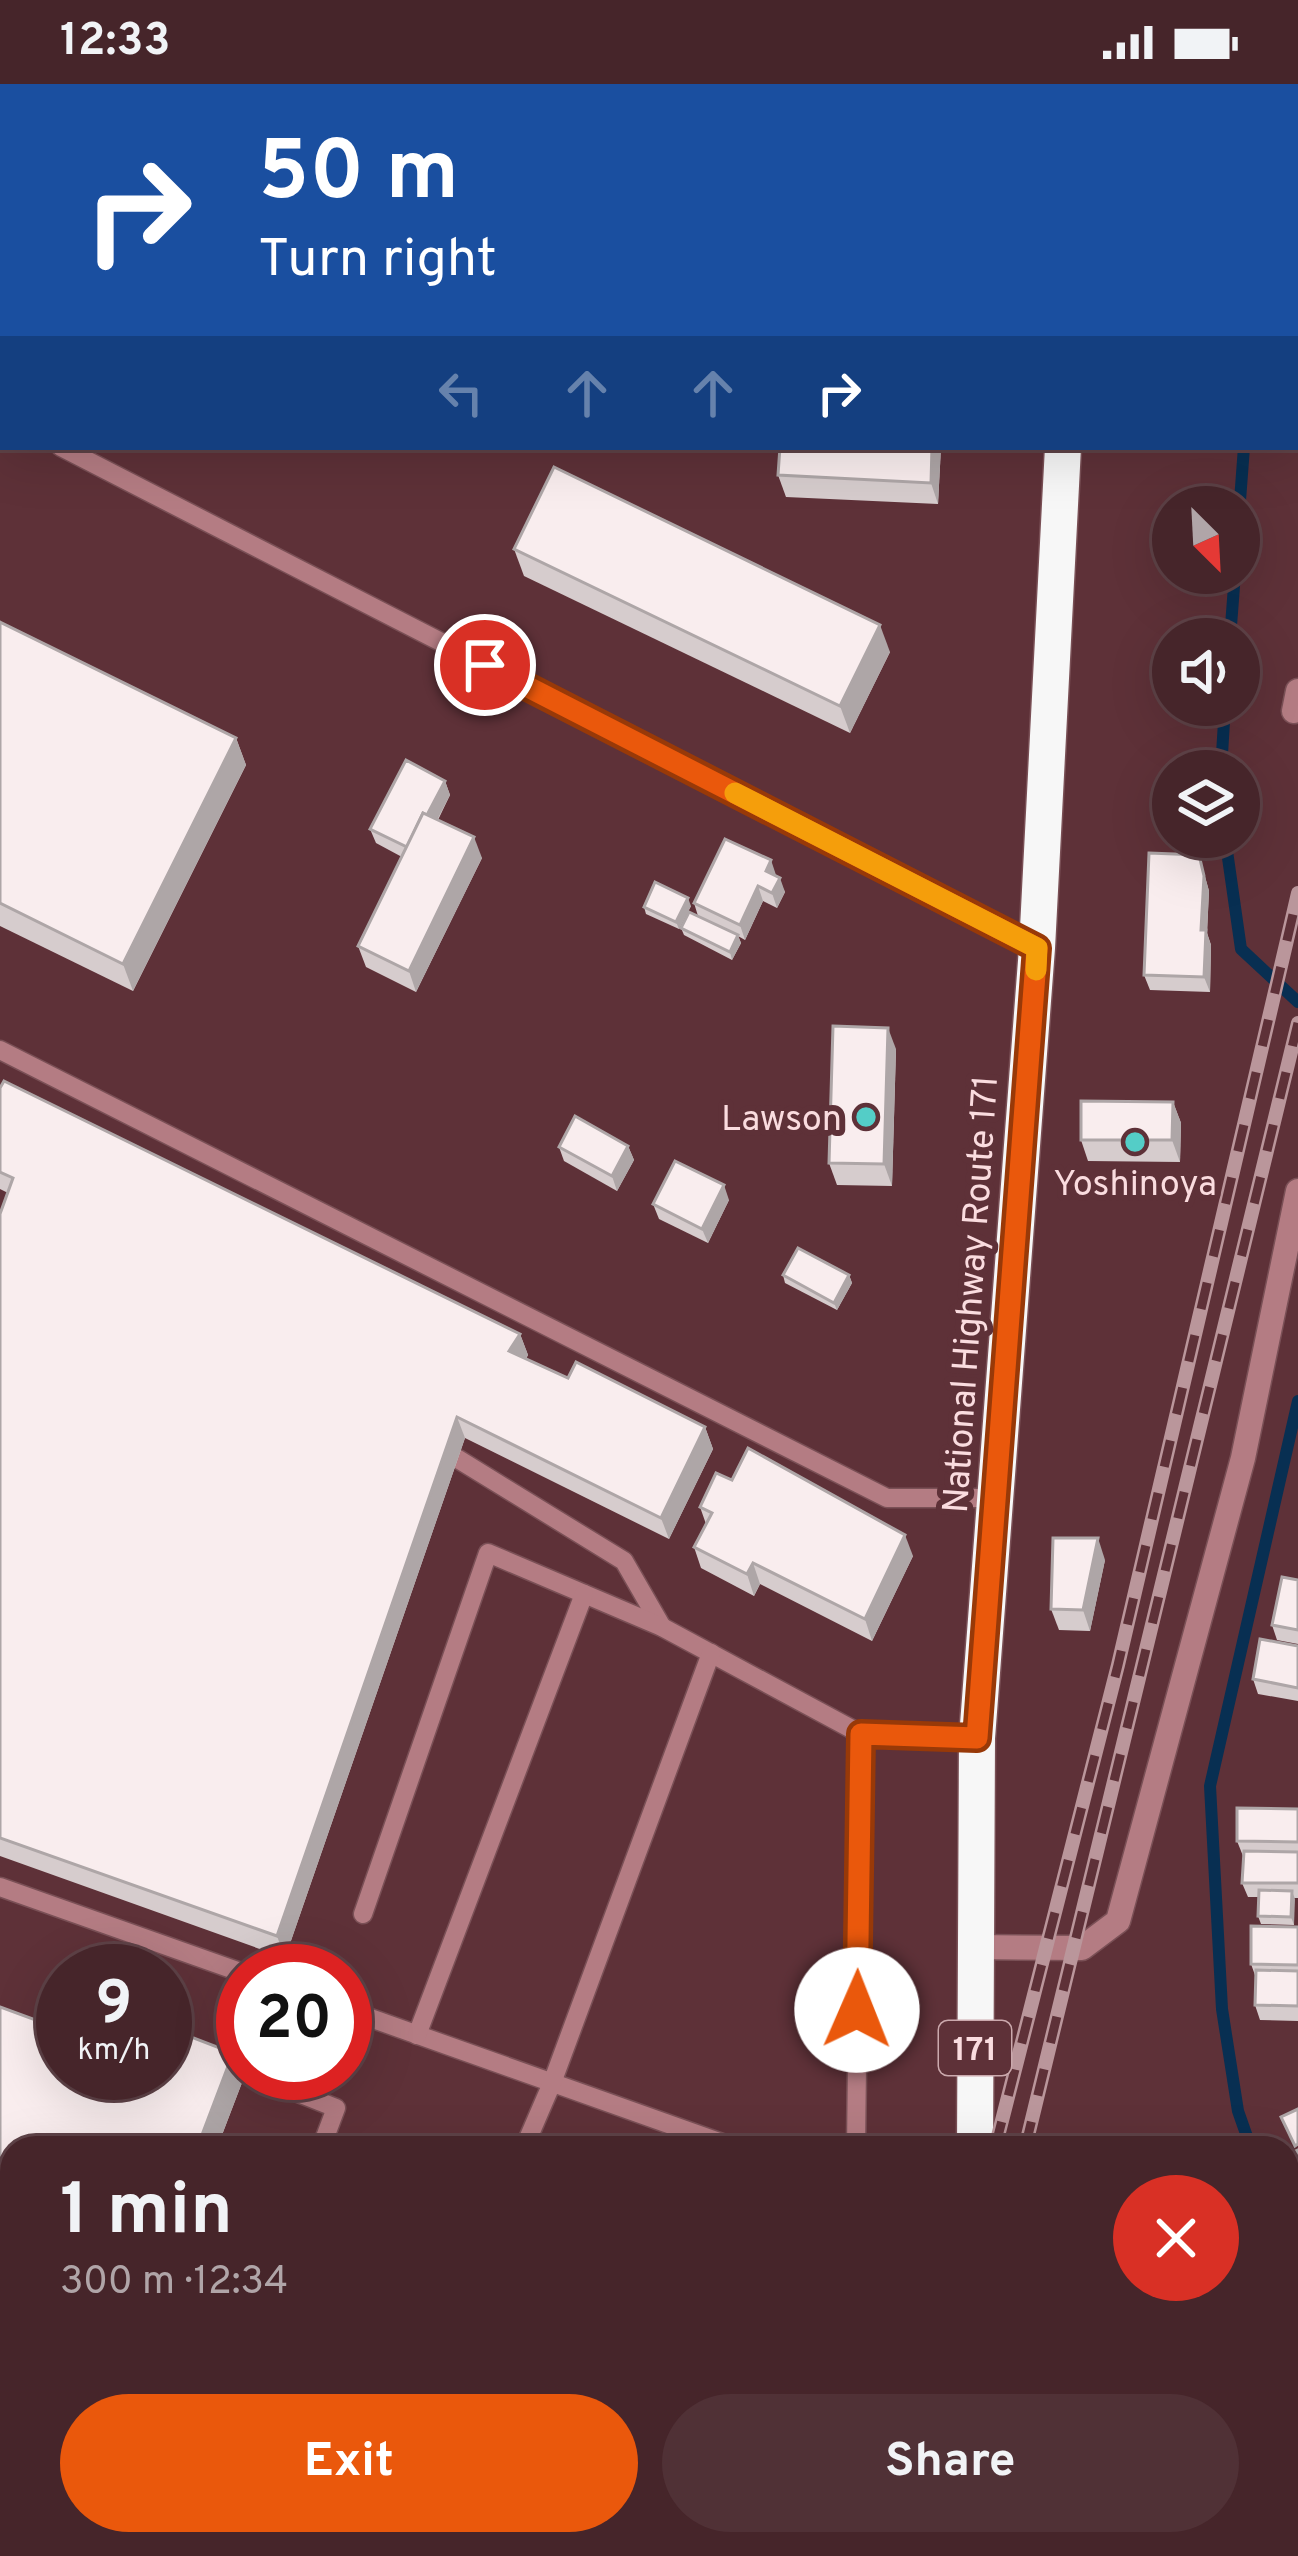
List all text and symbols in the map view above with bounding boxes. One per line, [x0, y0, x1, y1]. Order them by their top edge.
text: 12:33 [60, 14, 170, 71]
text: 50 m [258, 123, 459, 229]
icon: right [60, 132, 216, 288]
text: Turn right [258, 227, 497, 296]
icon: left [428, 360, 494, 426]
icon: ahead [554, 360, 620, 426]
icon: ahead [680, 360, 746, 426]
icon: right [806, 360, 872, 426]
north arrow [1152, 486, 1260, 594]
map controls [1152, 486, 1260, 858]
pin [434, 614, 536, 716]
button: sound [1152, 618, 1260, 726]
icon: arrive [452, 632, 518, 698]
button: layers [1152, 750, 1260, 858]
street label: National Highway Route 171 [935, 1074, 1011, 1515]
place label: Lawson [721, 1098, 842, 1144]
marker: Lawson [853, 1104, 879, 1130]
marker: Yoshinoya [1122, 1129, 1148, 1155]
place label: Yoshinoya [1053, 1163, 1217, 1209]
speed limit sign: 20 [216, 1944, 372, 2100]
position arrow [794, 1947, 920, 2073]
text: 9 [96, 1969, 132, 2045]
road number: 171 [939, 2021, 1011, 2075]
text: km/h [78, 2033, 150, 2070]
text: 1 min [60, 2168, 233, 2260]
button: close [1113, 2175, 1239, 2301]
text: 300 m · 12:34 [60, 2259, 288, 2308]
button: Exit [60, 2394, 638, 2532]
button: Share [662, 2394, 1239, 2532]

